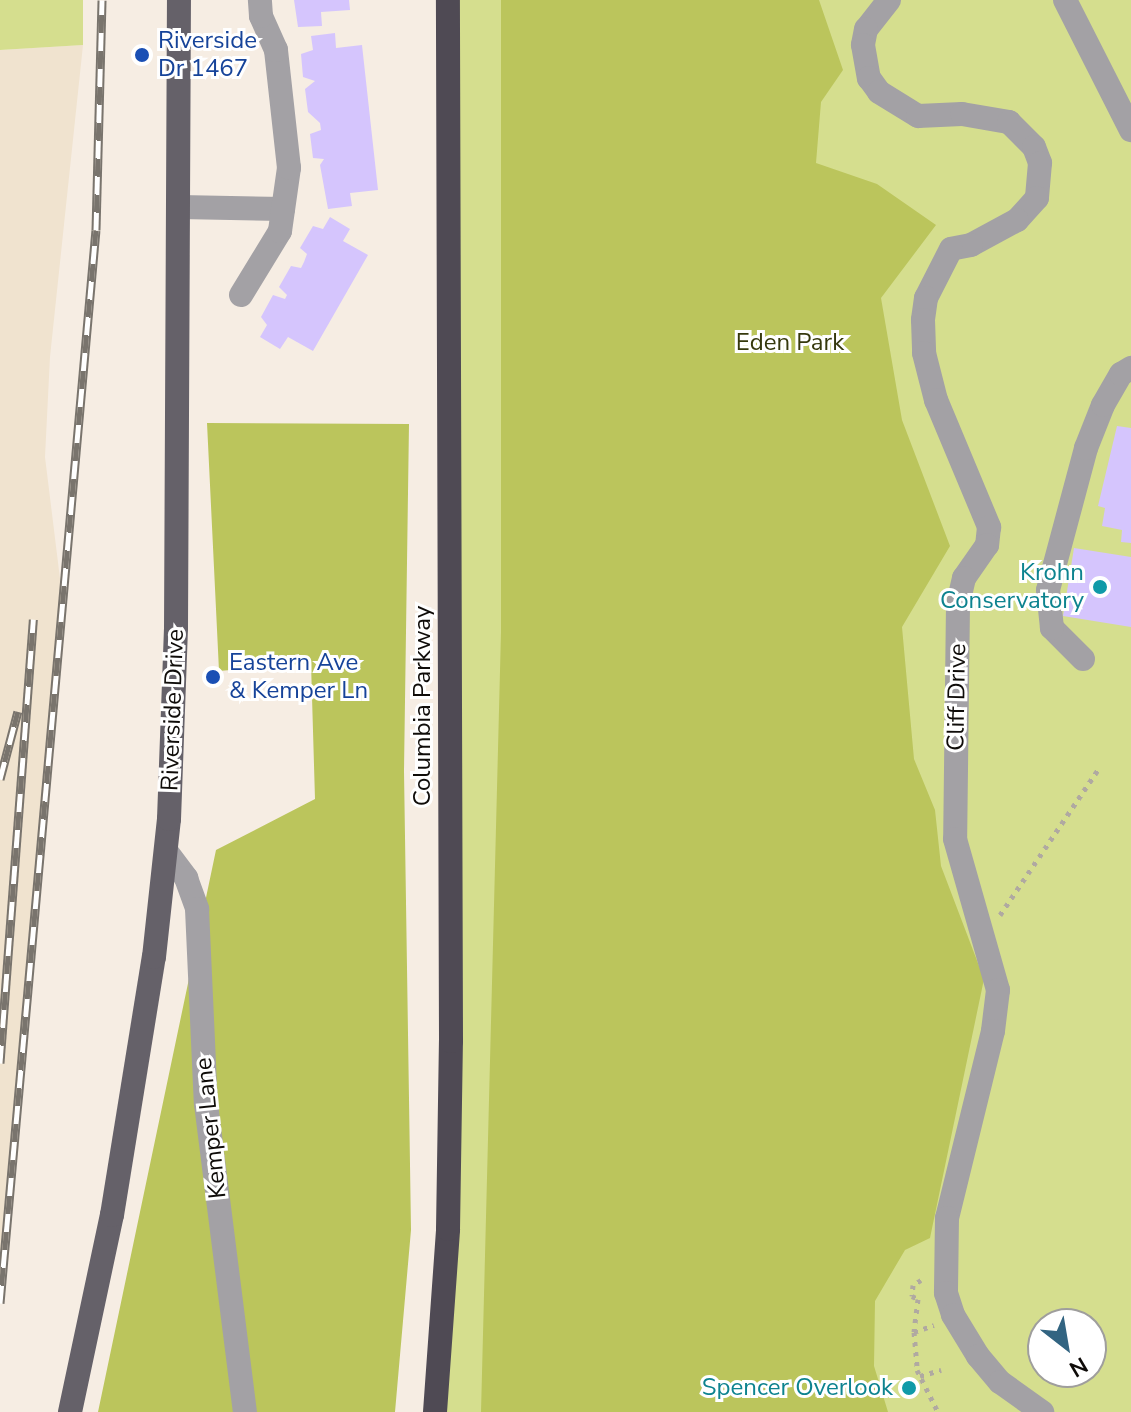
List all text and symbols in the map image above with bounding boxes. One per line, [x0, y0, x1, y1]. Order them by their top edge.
place label: Riverside Dr 1467 [158, 27, 257, 83]
marker: Riverside Dr 1467 [133, 46, 151, 64]
park label: Eden Park [736, 329, 844, 357]
place label: Krohn Conservatory [940, 559, 1084, 615]
marker: Krohn Conservatory [1091, 578, 1109, 596]
street label: Columbia Parkway [409, 606, 437, 806]
street label: Riverside Drive [156, 629, 190, 791]
street label: Cliff Drive [942, 643, 972, 751]
place label: Eastern Ave & Kemper Ln [229, 649, 368, 705]
marker: Eastern Ave & Kemper Ln [204, 668, 222, 686]
street label: Kemper Lane [189, 1056, 233, 1200]
north arrow [1027, 1308, 1107, 1388]
text: N [1064, 1350, 1093, 1384]
place label: Spencer Overlook [702, 1374, 893, 1402]
marker: Spencer Overlook [900, 1379, 918, 1397]

